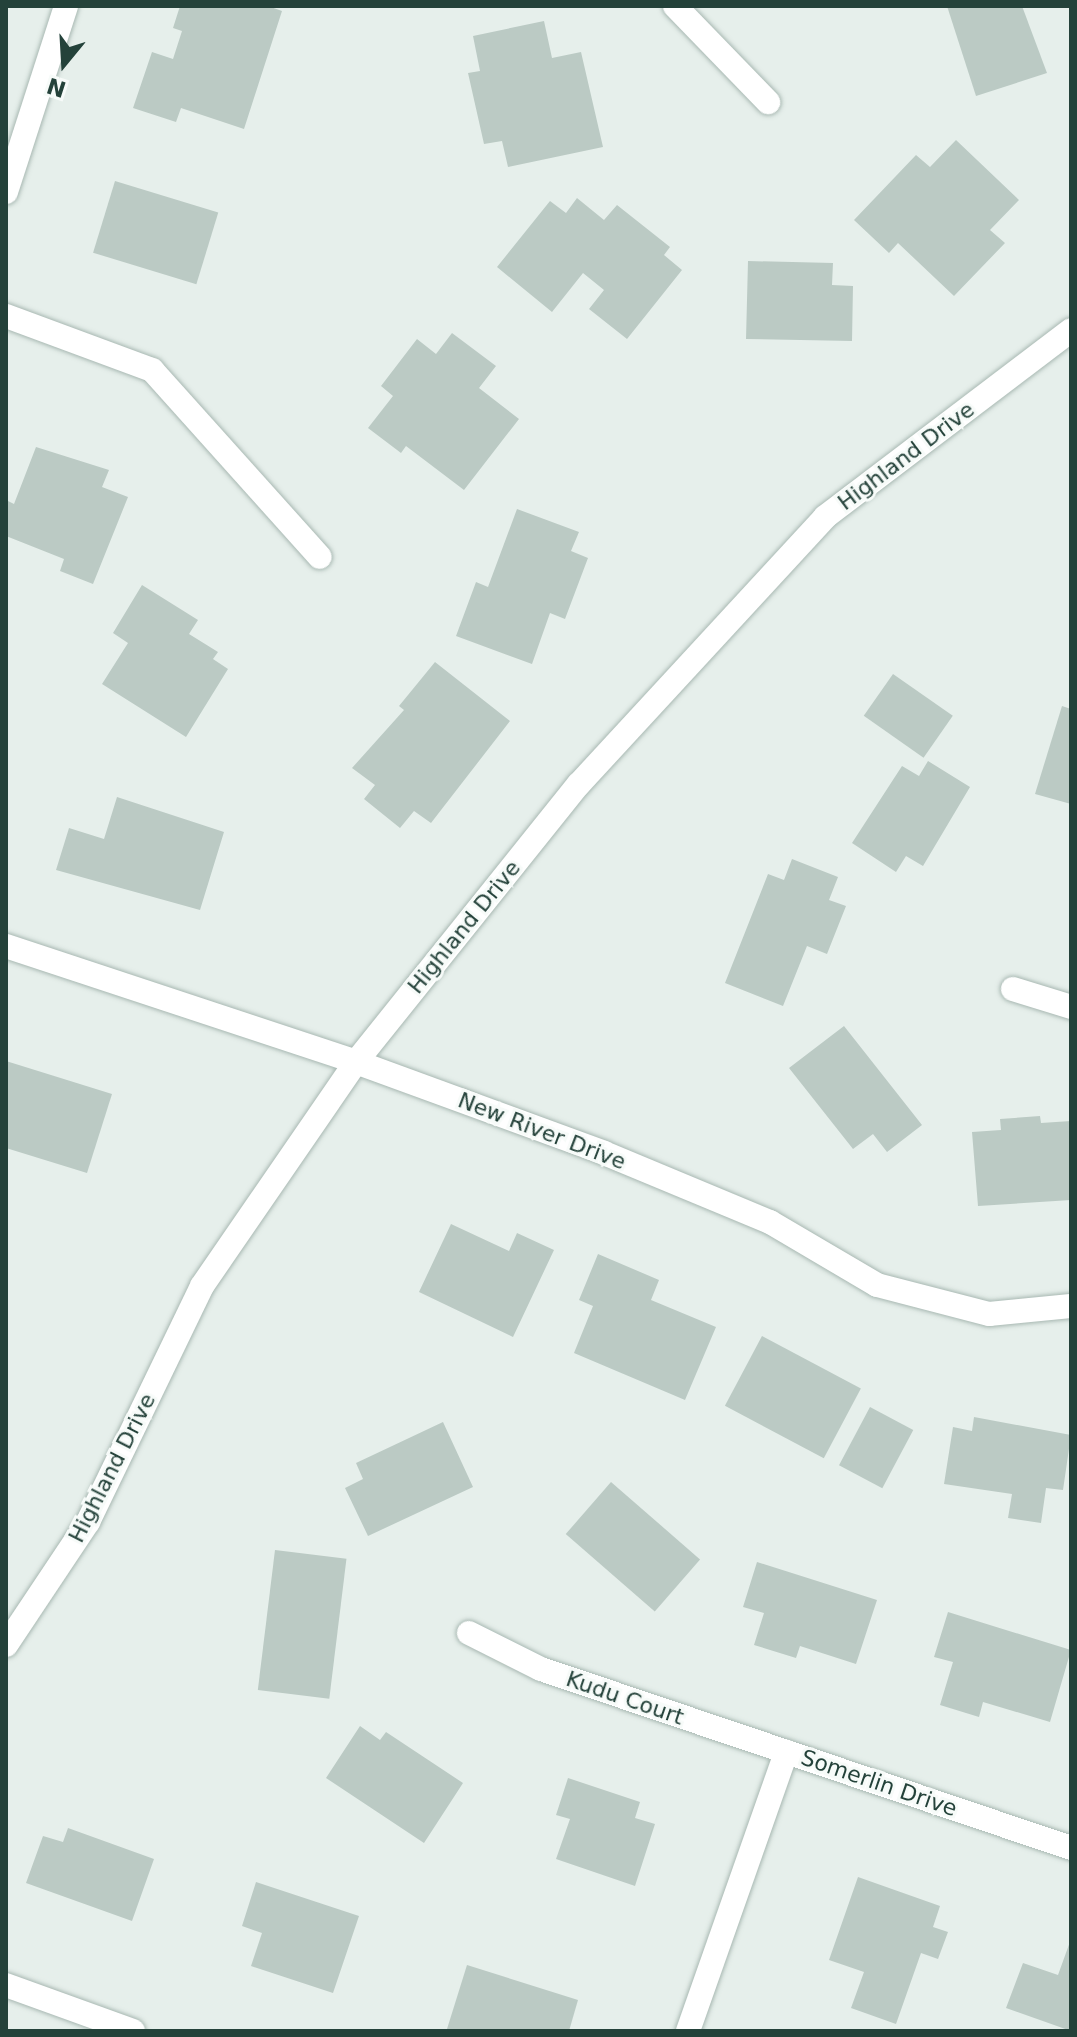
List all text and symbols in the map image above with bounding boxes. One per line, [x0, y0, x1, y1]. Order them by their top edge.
north arrow [24, 24, 104, 104]
text: N [44, 73, 69, 102]
street label: Highland Drive [833, 396, 979, 516]
street label: Highland Drive [402, 855, 526, 999]
street label: New River Drive [454, 1087, 630, 1175]
street label: Highland Drive [63, 1389, 161, 1547]
street label: Kudu Court [563, 1666, 687, 1730]
street label: Somerlin Drive [798, 1744, 960, 1822]

